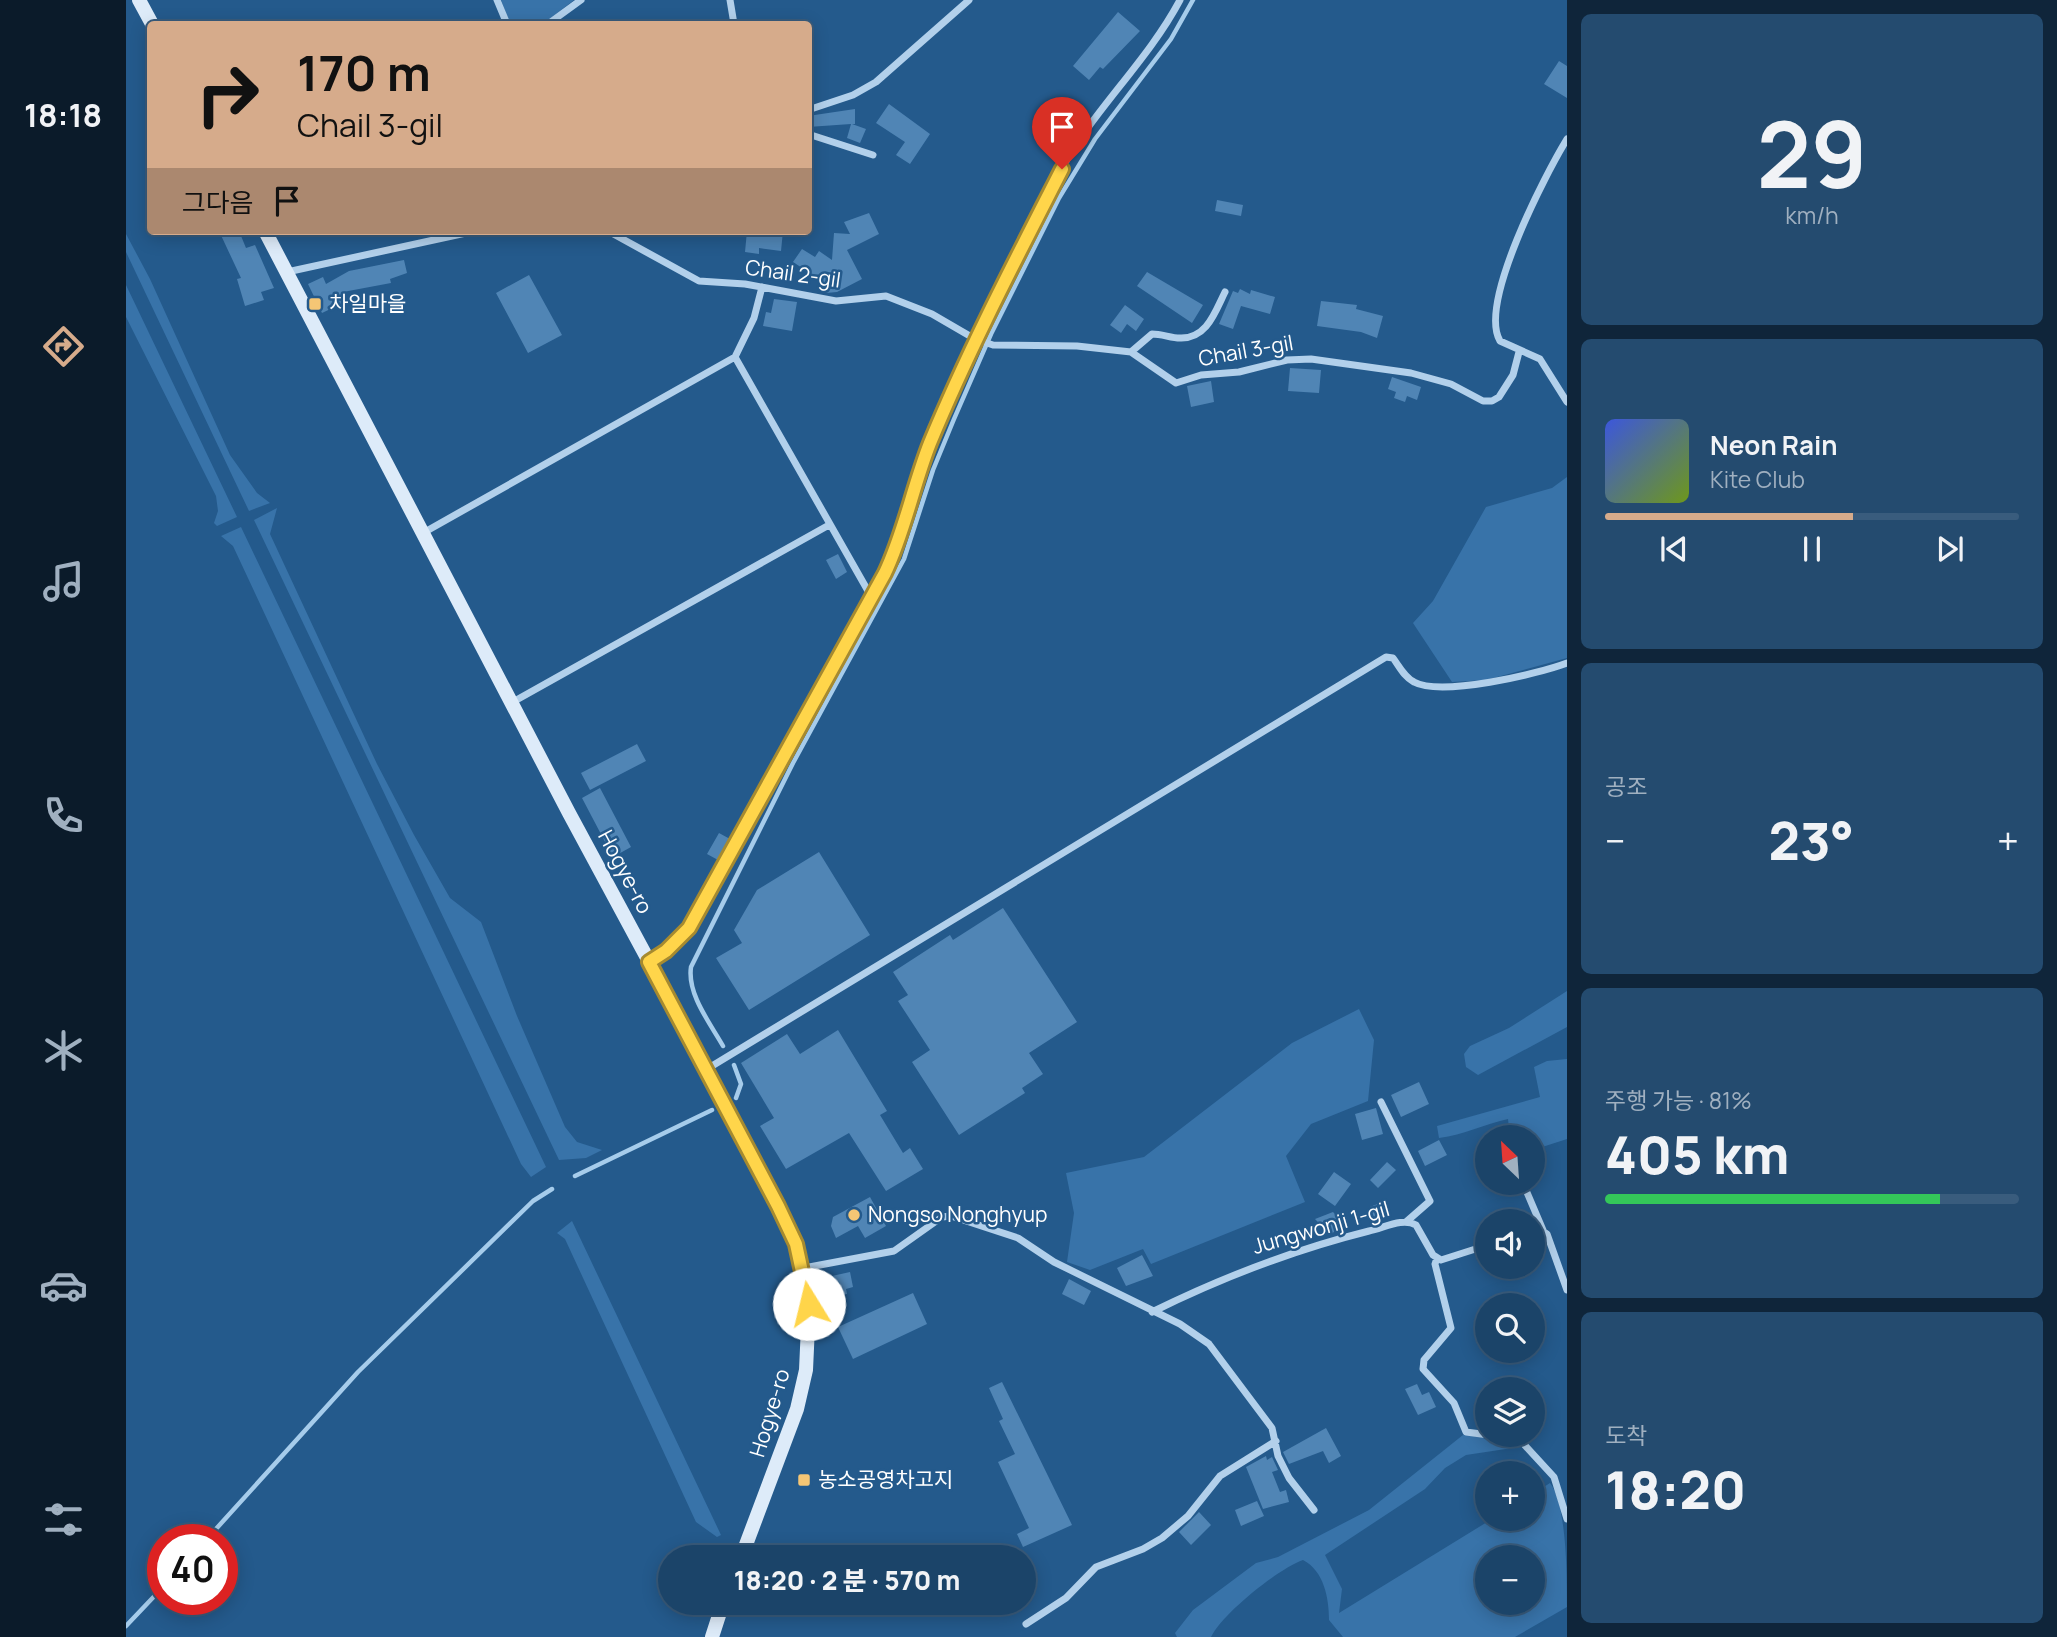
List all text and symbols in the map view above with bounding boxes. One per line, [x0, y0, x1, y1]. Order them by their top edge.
text: 170 m [297, 39, 431, 106]
icon: right [182, 49, 273, 140]
text: 29 [1757, 91, 1867, 215]
text: 18:18 [24, 93, 102, 137]
pin [1032, 97, 1092, 169]
text: Chail 3-gil [297, 103, 443, 147]
icon: arrive [1043, 108, 1081, 146]
icon: arrive [268, 182, 306, 220]
text: 그다음 [182, 184, 254, 220]
text: km/h [1785, 199, 1839, 231]
street label: Chail 2-gil [744, 252, 843, 294]
place label: 차일마을 [329, 289, 406, 317]
marker: 차일마을 [307, 296, 323, 312]
icon: directions [39, 322, 88, 371]
street label: Chail 3-gil [1196, 328, 1295, 372]
text: Neon Rain [1710, 427, 1838, 463]
text: Kite Club [1710, 463, 1805, 495]
icon: previous [1655, 530, 1693, 568]
icon: pause [1793, 530, 1831, 568]
icon: next [1931, 530, 1969, 568]
icon: music [39, 557, 88, 606]
text: 공조 [1605, 770, 1647, 802]
icon: phone [39, 791, 88, 840]
text: 23° [1769, 805, 1854, 876]
text: − [1605, 814, 1626, 866]
text: + [1997, 814, 2019, 866]
street label: Hogye-ro [592, 825, 660, 918]
icon: climate [39, 1026, 88, 1075]
text: 주행 가능 · 81% [1605, 1084, 1752, 1116]
text: 405 km [1605, 1119, 1789, 1190]
north arrow [1475, 1125, 1545, 1195]
map controls [1475, 1125, 1545, 1615]
street label: Jungwonji 1-gil [1249, 1194, 1393, 1260]
place label: Nongso Nonghyup [868, 1200, 1048, 1228]
marker: Nongso Nonghyup [846, 1207, 862, 1223]
button: sound [1475, 1209, 1545, 1279]
icon: car [39, 1261, 88, 1310]
position arrow [772, 1267, 846, 1341]
button: search [1475, 1293, 1545, 1363]
street label: Hogye-ro [742, 1365, 796, 1460]
button: layers [1475, 1377, 1545, 1447]
text: 도착 [1605, 1419, 1647, 1451]
text: 18:20 [1605, 1454, 1746, 1525]
button: + [1475, 1461, 1545, 1531]
place label: 농소공영차고지 [818, 1465, 953, 1493]
marker: 농소공영차고지 [796, 1472, 812, 1488]
icon: filters [39, 1495, 88, 1544]
speed limit sign: 40 [147, 1524, 238, 1615]
button: − [1475, 1545, 1545, 1615]
text: 18:20 · 2 분 · 570 m [734, 1562, 960, 1598]

